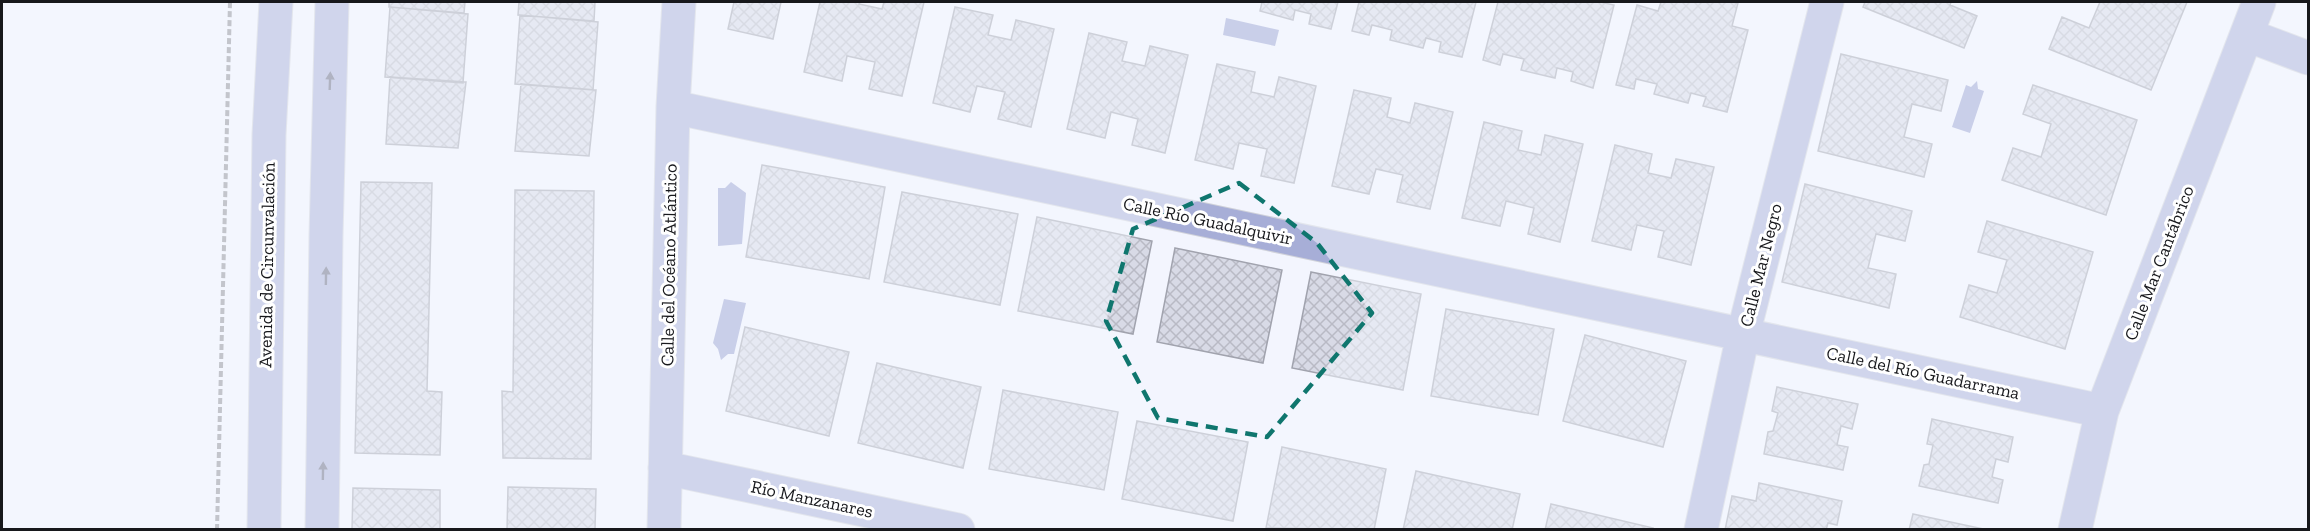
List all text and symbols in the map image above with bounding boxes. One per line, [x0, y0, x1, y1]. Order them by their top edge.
one-way arrow [325, 72, 335, 91]
street label: Avenida de Circunvalación [254, 161, 280, 368]
street label: Calle del Océano Atlántico [656, 164, 682, 366]
street label: Calle Mar Cantábrico [2119, 183, 2199, 343]
street label: Calle Río Guadalquivir [1121, 192, 1295, 250]
street label: Calle Mar Negro [1735, 201, 1787, 329]
one-way arrow [321, 267, 330, 286]
street label: Calle del Río Guadarrama [1824, 342, 2022, 404]
one-way arrow [318, 462, 328, 481]
street label: Río Manzanares [749, 475, 875, 523]

